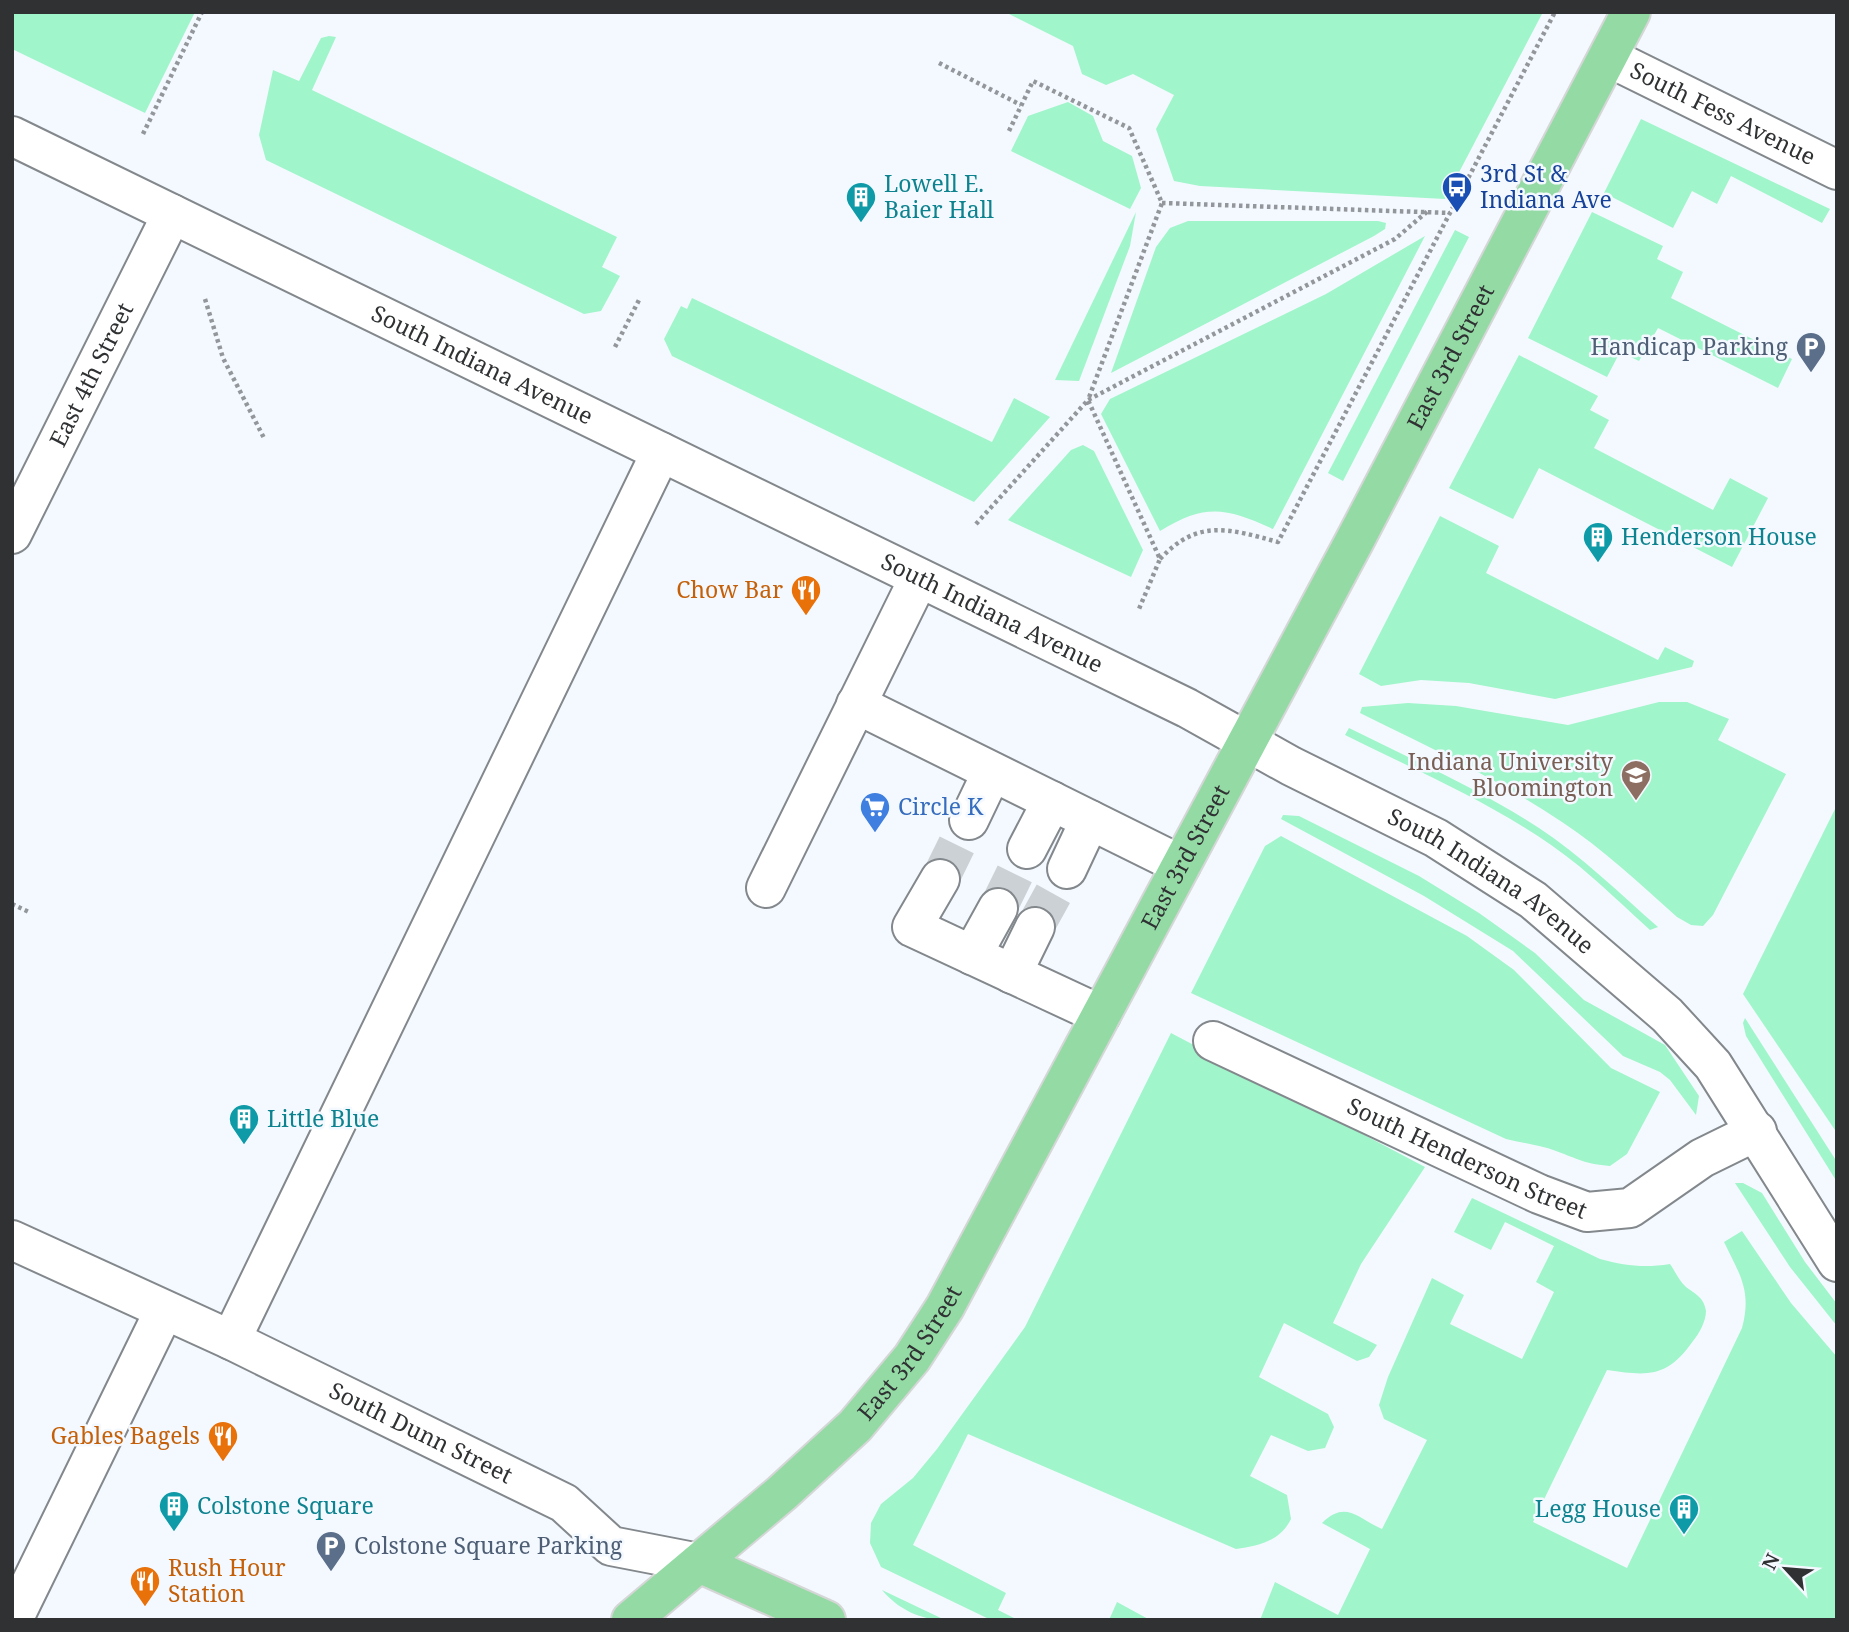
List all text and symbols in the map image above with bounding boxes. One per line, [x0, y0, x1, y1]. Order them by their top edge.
street label: South Fess Avenue [1625, 53, 1821, 172]
place label: 3rd St & Indiana Ave [1480, 157, 1612, 215]
place label: Lowell E. Baier Hall [884, 167, 994, 225]
bus stop icon: 3rd St & Indiana Ave [1440, 170, 1474, 214]
building icon: Lowell E. Baier Hall [844, 180, 878, 224]
street label: East 3rd Street [1399, 278, 1501, 435]
street label: South Indiana Avenue [366, 296, 599, 432]
street label: East 4th Street [41, 297, 140, 452]
place label: Handicap Parking [1590, 330, 1789, 362]
parking icon: Handicap Parking [1794, 330, 1828, 374]
building icon: Henderson House [1581, 520, 1615, 564]
place label: Henderson House [1621, 520, 1817, 552]
street label: South Indiana Avenue [876, 545, 1109, 680]
place label: Chow Bar [676, 573, 783, 605]
restaurant icon: Chow Bar [789, 573, 823, 617]
place label: Indiana University Bloomington [1408, 745, 1613, 803]
school or university icon: Indiana University Bloomington [1619, 758, 1653, 802]
street label: East 3rd Street [1133, 779, 1236, 935]
supermarket icon: Circle K [858, 790, 892, 834]
place label: Circle K [898, 790, 984, 822]
street label: South Indiana Avenue [1383, 800, 1601, 961]
street label: South Henderson Street [1342, 1089, 1592, 1226]
building icon: Little Blue [227, 1102, 261, 1146]
place label: Little Blue [267, 1102, 379, 1134]
street label: East 3rd Street [849, 1280, 969, 1427]
street label: South Dunn Street [324, 1374, 518, 1490]
place label: Gables Bagels [51, 1419, 200, 1451]
restaurant icon: Gables Bagels [206, 1419, 240, 1463]
building icon: Colstone Square [157, 1489, 191, 1533]
place label: Colstone Square [197, 1489, 374, 1521]
place label: Legg House [1535, 1492, 1661, 1524]
building icon: Legg House [1667, 1492, 1701, 1536]
parking icon: Colstone Square Parking [314, 1529, 348, 1573]
place label: Colstone Square Parking [354, 1529, 623, 1561]
north arrow [1751, 1534, 1821, 1604]
text: N [1756, 1549, 1786, 1574]
place label: Rush Hour Station [168, 1551, 286, 1609]
restaurant icon: Rush Hour Station [128, 1564, 162, 1608]

